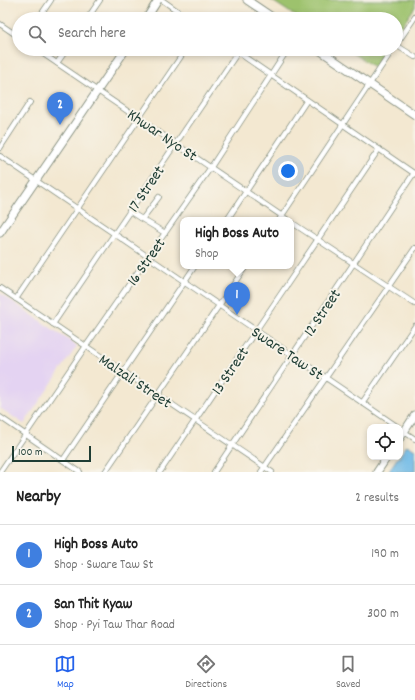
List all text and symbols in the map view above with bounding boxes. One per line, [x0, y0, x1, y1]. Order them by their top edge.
search box [12, 12, 403, 56]
icon: search [26, 23, 48, 45]
text: Search here [58, 23, 126, 45]
pin: 2 [47, 92, 73, 125]
street label: Khwar Nyo St [122, 104, 201, 168]
street label: 17 Street [123, 161, 171, 217]
your location [278, 161, 298, 181]
popup [180, 217, 294, 269]
text: High Boss Auto [195, 223, 279, 245]
street label: 16 Street [122, 234, 172, 291]
text: Shop [195, 245, 218, 264]
pin: 1 [224, 282, 250, 315]
street label: 12 Street [299, 285, 347, 342]
street label: Sware Taw St [246, 322, 327, 387]
street label: 13 Street [207, 343, 256, 400]
street label: Malzali Street [94, 349, 176, 415]
map controls [367, 424, 403, 460]
button: locate [367, 424, 403, 460]
scale bar [12, 444, 91, 463]
text: 100 m [18, 445, 42, 461]
text: Nearby [16, 486, 60, 510]
text: 2 results [355, 489, 399, 508]
text: High Boss Auto [54, 534, 138, 556]
text: 1 [28, 545, 30, 564]
text: 190 m [371, 545, 399, 564]
text: Shop · Sware Taw St [54, 556, 153, 575]
text: San Thit Kyaw [54, 594, 132, 616]
text: 2 [26, 605, 32, 624]
text: 300 m [367, 605, 399, 624]
text: Shop · Pyi Taw Thar Road [54, 616, 175, 635]
tab: Map [54, 653, 76, 693]
tab: Directions [185, 653, 227, 693]
tab: Saved [336, 653, 361, 693]

